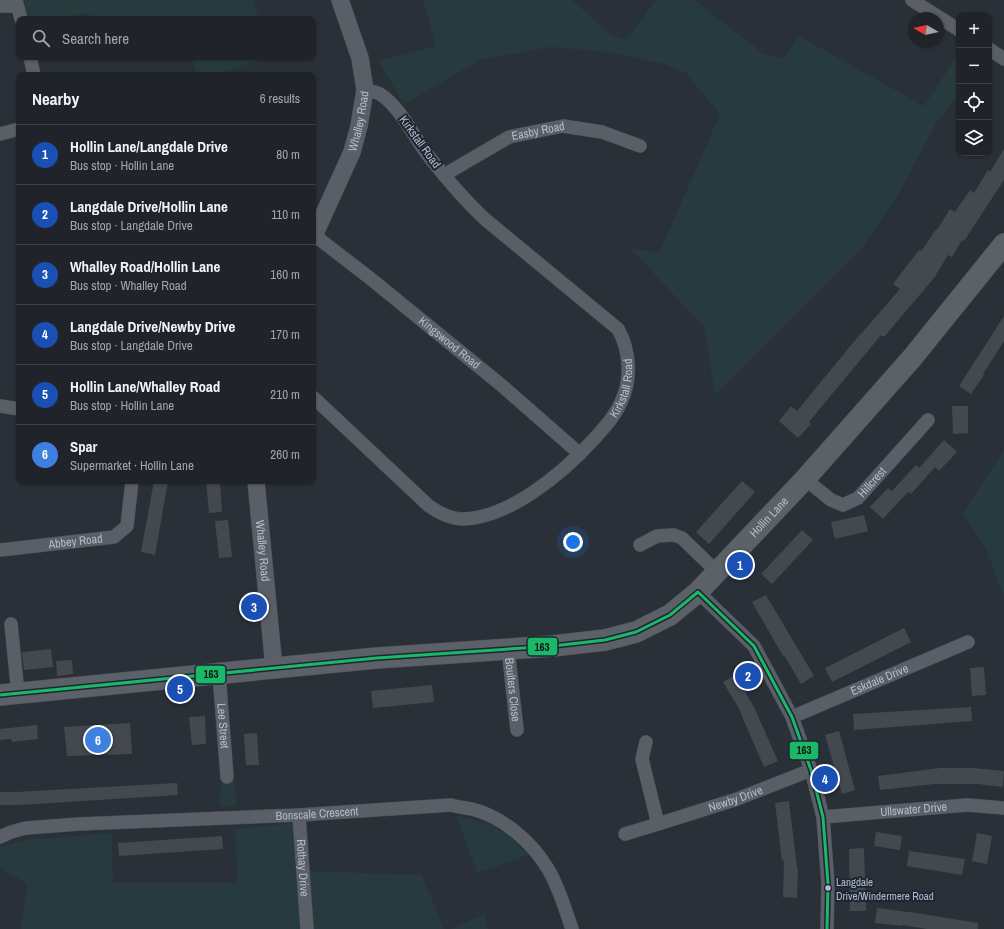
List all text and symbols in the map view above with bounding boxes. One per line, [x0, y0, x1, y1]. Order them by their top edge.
north arrow [908, 12, 944, 48]
map controls [956, 12, 992, 156]
button: + [956, 12, 992, 48]
search box [16, 16, 316, 60]
icon: search [30, 27, 52, 49]
text: Search here [62, 28, 129, 49]
button: − [956, 48, 992, 84]
button: locate [956, 84, 992, 120]
text: Nearby [32, 87, 79, 110]
text: 6 results [260, 90, 300, 107]
street label: Whalley Road [345, 90, 373, 153]
street label: Kirkstall Road [396, 113, 444, 171]
street label: Easby Road [510, 118, 566, 144]
button: layers [956, 120, 992, 156]
text: Hollin Lane/Langdale Drive [70, 136, 228, 157]
text: 1 [42, 146, 48, 163]
text: 80 m [276, 146, 300, 163]
text: Bus stop · Hollin Lane [70, 157, 174, 174]
text: Langdale Drive/Hollin Lane [70, 196, 228, 217]
text: 2 [42, 206, 48, 223]
text: 110 m [271, 206, 300, 223]
text: Bus stop · Langdale Drive [70, 217, 193, 234]
text: Whalley Road/Hollin Lane [70, 256, 220, 277]
text: 3 [42, 266, 48, 283]
text: 160 m [270, 266, 300, 283]
text: Bus stop · Whalley Road [70, 277, 187, 294]
street label: Kingswood Road [415, 313, 483, 373]
text: Langdale Drive/Newby Drive [70, 316, 235, 337]
text: 4 [42, 326, 48, 343]
text: 170 m [270, 326, 300, 343]
text: Bus stop · Langdale Drive [70, 337, 193, 354]
street label: Kirkstall Road [606, 358, 636, 421]
text: Hollin Lane/Whalley Road [70, 376, 220, 397]
text: 5 [42, 386, 48, 403]
text: 210 m [270, 386, 300, 403]
text: Bus stop · Hollin Lane [70, 397, 174, 414]
text: Spar [70, 436, 97, 457]
text: 6 [42, 446, 48, 463]
text: 260 m [270, 446, 300, 463]
text: Supermarket · Hollin Lane [70, 457, 194, 474]
street label: Hillcrest [854, 464, 890, 501]
street label: Hollin Lane [746, 493, 792, 541]
street label: Whalley Road [252, 519, 274, 582]
street label: Abbey Road [47, 530, 103, 553]
your location [563, 532, 583, 552]
pin: 1 [727, 550, 753, 580]
pin: 3 [241, 592, 267, 622]
line badge: 163 [527, 637, 558, 656]
text: 163 [534, 640, 550, 654]
street label: Boulters Close [501, 657, 524, 722]
street label: Eskdale Drive [848, 660, 911, 699]
pin: 2 [735, 661, 761, 691]
line badge: 163 [195, 665, 226, 684]
text: 163 [203, 667, 219, 681]
pin: 5 [167, 674, 193, 704]
street label: Lee Street [213, 703, 233, 749]
pin: 6 [85, 725, 111, 755]
line badge: 163 [789, 741, 819, 760]
text: 163 [796, 743, 812, 757]
pin: 4 [812, 764, 838, 794]
street label: Newby Drive [706, 782, 765, 816]
street label: Ullswater Drive [880, 799, 948, 820]
street label: Bonscale Crescent [275, 803, 359, 824]
street label: Rothay Drive [293, 839, 313, 897]
place label: Langdale Drive/Windermere Road [836, 875, 934, 903]
marker: Langdale Drive/Windermere Road [823, 883, 833, 893]

